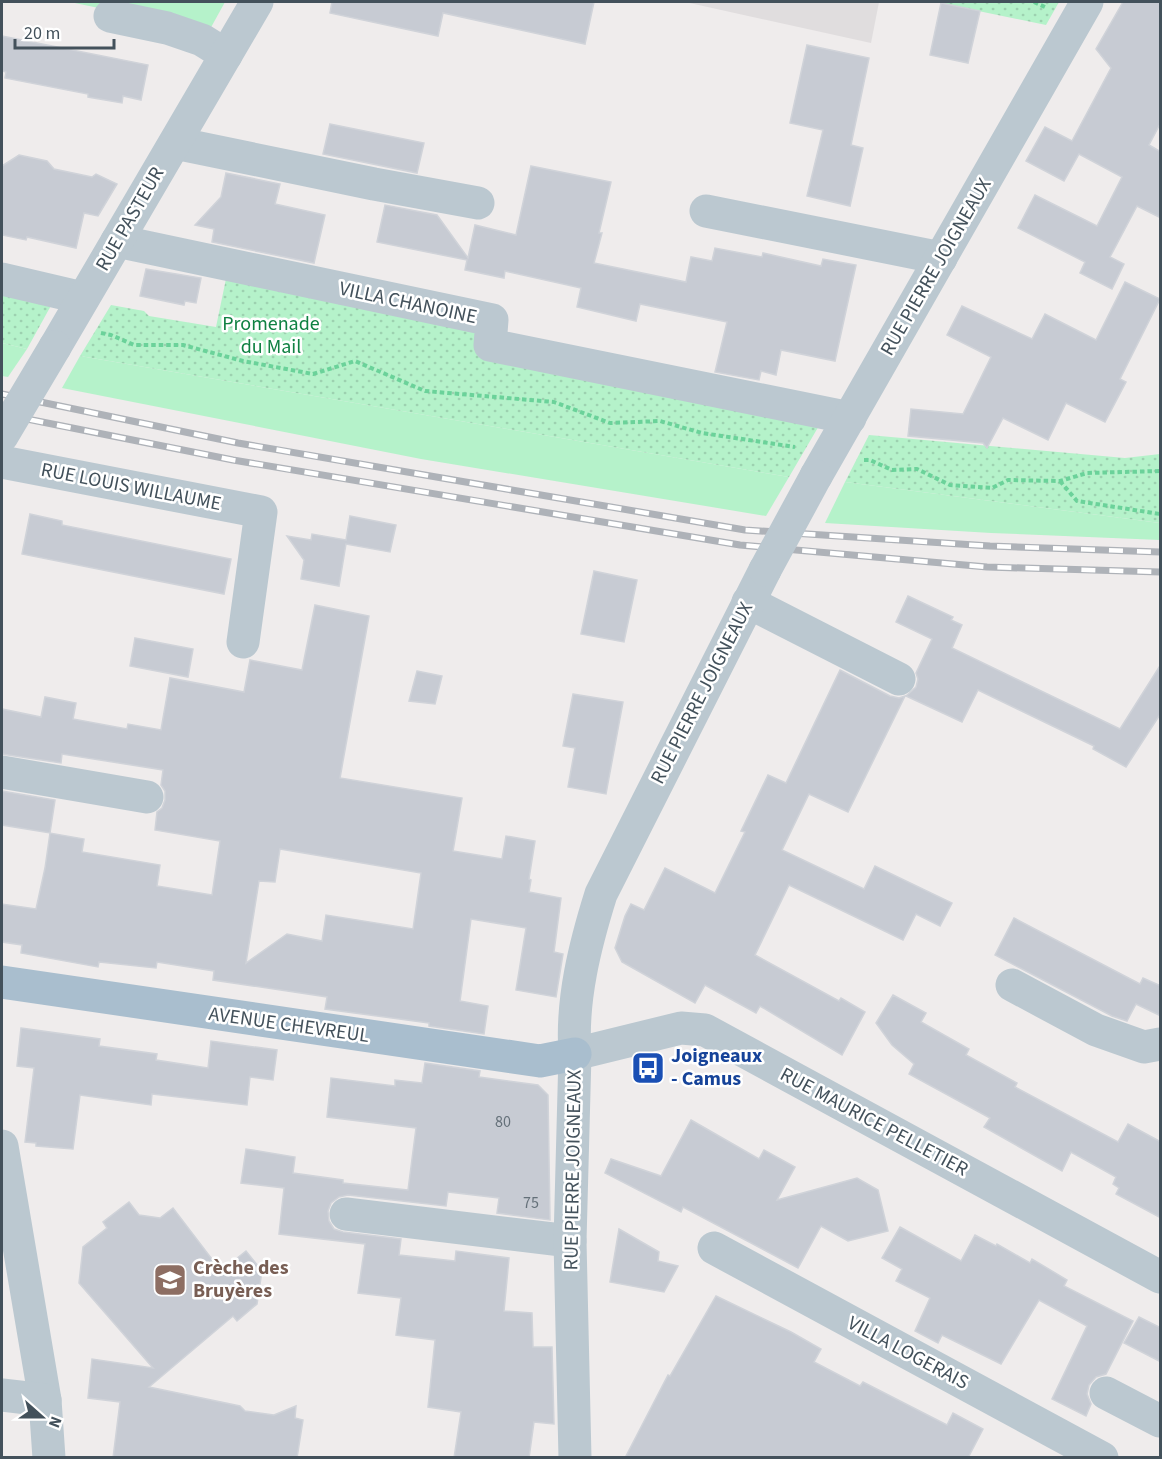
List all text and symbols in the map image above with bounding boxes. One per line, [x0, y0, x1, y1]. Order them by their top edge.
scale bar [15, 12, 114, 50]
text: 20 m [24, 21, 60, 46]
street label: RUE PASTEUR [89, 162, 171, 276]
street label: RUE PIERRE JOIGNEAUX [874, 173, 998, 361]
street label: VILLA CHANOINE [337, 275, 479, 331]
park label: Promenade du Mail [222, 310, 320, 361]
street label: RUE LOUIS WILLAUME [38, 456, 224, 518]
street label: RUE PIERRE JOIGNEAUX [644, 597, 760, 789]
street label: AVENUE CHEVREUL [207, 1000, 371, 1050]
place label: Joigneaux - Camus [671, 1042, 762, 1093]
bus stop icon: Joigneaux - Camus [630, 1050, 666, 1086]
street label: RUE MAURICE PELLETIER [775, 1061, 973, 1183]
street label: RUE PIERRE JOIGNEAUX [557, 1069, 589, 1271]
house number: 80 [495, 1111, 511, 1133]
house number: 75 [523, 1192, 539, 1214]
place label: Crèche des Bruyères [193, 1254, 289, 1305]
school or university icon: Crèche des Bruyères [152, 1262, 188, 1298]
street label: VILLA LOGERAIS [843, 1309, 973, 1397]
north arrow [12, 1387, 72, 1447]
text: N [43, 1413, 67, 1431]

